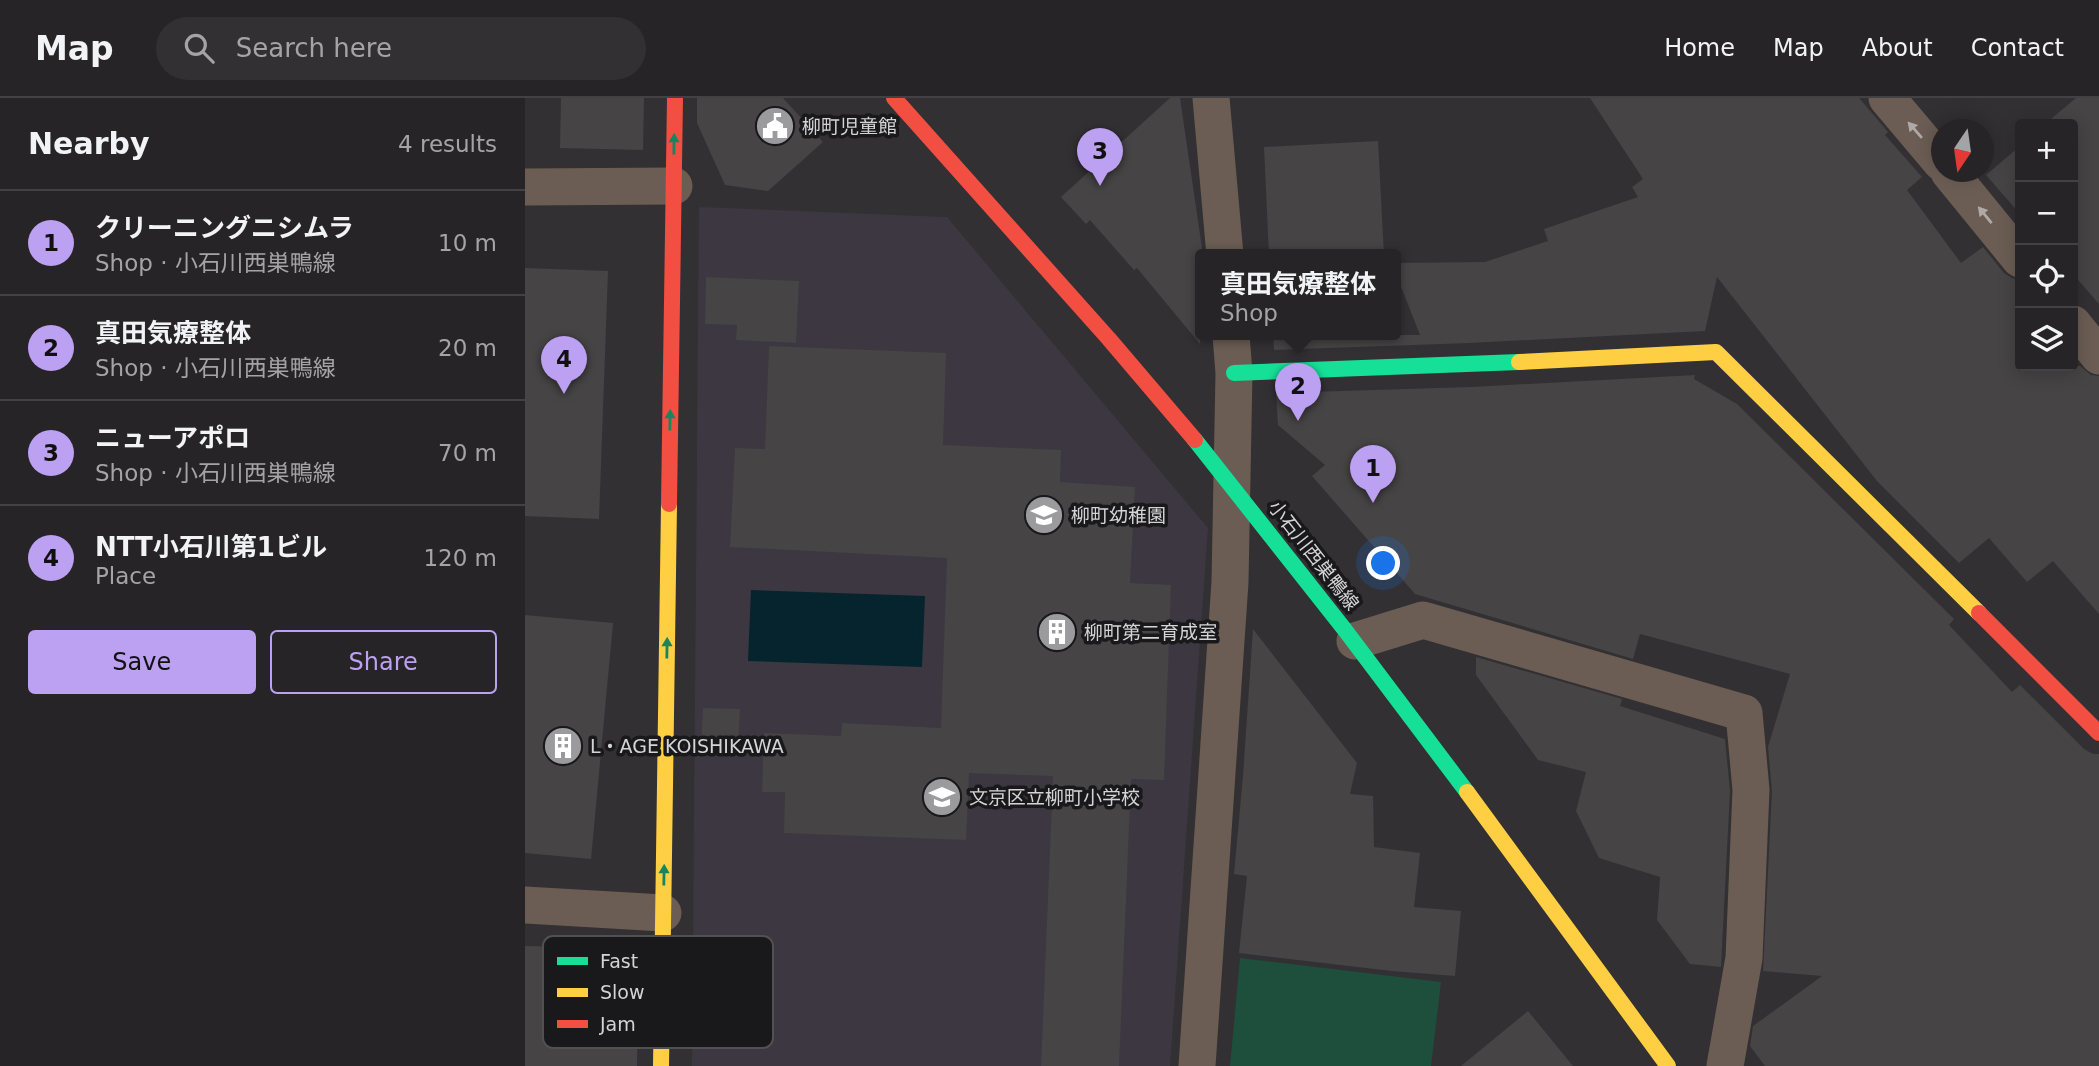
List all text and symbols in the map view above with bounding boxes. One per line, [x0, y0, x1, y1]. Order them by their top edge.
search box [156, 17, 646, 80]
text: Map [35, 29, 114, 68]
icon: search [180, 29, 218, 67]
text: Search here [236, 33, 392, 63]
text: Home [1664, 34, 1735, 62]
text: Map [1773, 34, 1824, 62]
text: About [1862, 34, 1933, 62]
text: Contact [1971, 34, 2064, 62]
public building icon: 柳町児童館 [754, 105, 796, 147]
place label: 柳町児童館 [802, 115, 897, 137]
north arrow [1931, 119, 1994, 182]
map controls [2015, 119, 2078, 371]
button: + [2015, 119, 2078, 182]
one-way arrow [1908, 121, 1923, 138]
text: Nearby [28, 126, 150, 161]
pin: 3 [1077, 128, 1123, 186]
text: 4 results [398, 131, 497, 157]
one-way arrow [668, 133, 680, 155]
button: − [2015, 182, 2078, 245]
one-way arrow [1977, 207, 1992, 225]
text: クリーニングニシムラ [95, 213, 354, 243]
text: 1 [43, 230, 59, 256]
text: 10 m [438, 230, 497, 256]
button: locate [2015, 245, 2078, 308]
popup [1195, 249, 1401, 340]
text: Shop · 小石川西巣鴨線 [95, 250, 336, 276]
text: 真田気療整体 [1220, 269, 1376, 299]
text: Shop [1220, 300, 1278, 326]
button: layers [2015, 308, 2078, 371]
text: 真田気療整体 [95, 318, 251, 348]
text: 2 [43, 335, 59, 361]
text: 20 m [438, 335, 497, 361]
pin: 4 [541, 336, 587, 394]
text: Shop · 小石川西巣鴨線 [95, 355, 336, 381]
pin: 2 [1275, 363, 1321, 421]
one-way arrow [664, 409, 676, 431]
text: ニューアポロ [95, 423, 250, 453]
text: 3 [43, 440, 59, 466]
text: 70 m [438, 440, 497, 466]
pin: 1 [1350, 445, 1396, 503]
text: Shop · 小石川西巣鴨線 [95, 460, 336, 486]
school or university icon: 柳町幼稚園 [1023, 494, 1065, 536]
street label: 小石川西巣鴨線 [1264, 496, 1364, 614]
place label: 柳町幼稚園 [1071, 504, 1166, 526]
text: NTT小石川第1ビル [95, 532, 327, 562]
text: 4 [43, 545, 59, 571]
text: 120 m [423, 545, 497, 571]
your location [1366, 546, 1400, 580]
text: Place [95, 563, 156, 589]
building icon: 柳町第二育成室 [1036, 611, 1078, 653]
place label: 柳町第二育成室 [1084, 621, 1217, 643]
button: Save [28, 630, 256, 694]
button: Share [270, 630, 497, 694]
one-way arrow [661, 637, 673, 659]
building icon: L・AGE KOISHIKAWA [542, 725, 584, 767]
place label: L・AGE KOISHIKAWA [590, 735, 784, 757]
school or university icon: 文京区立柳町小学校 [921, 776, 963, 818]
place label: 文京区立柳町小学校 [969, 786, 1140, 808]
one-way arrow [658, 864, 670, 886]
legend [543, 936, 773, 1048]
text: Fast [600, 950, 638, 972]
text: Slow [600, 981, 645, 1003]
text: Jam [599, 1013, 636, 1035]

